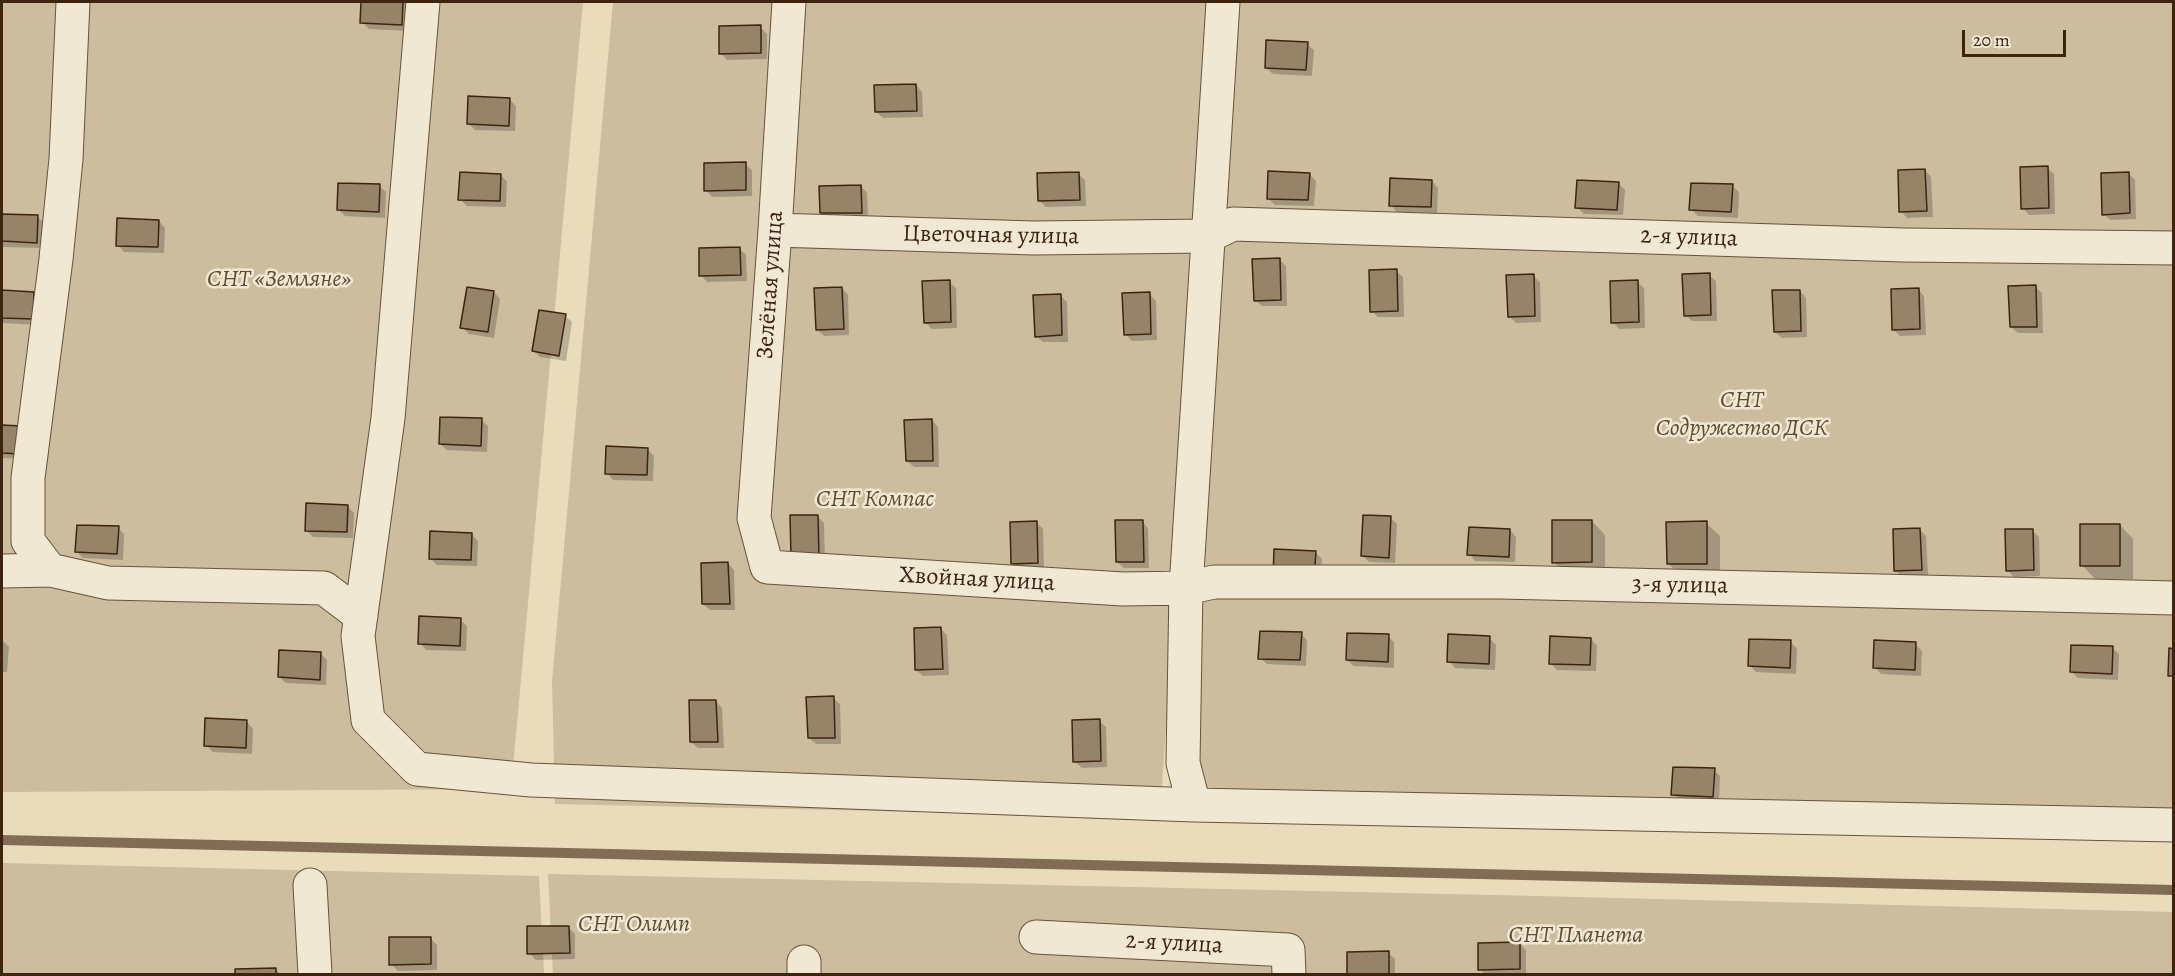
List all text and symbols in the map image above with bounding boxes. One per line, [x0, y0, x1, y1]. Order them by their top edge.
scale bar [1965, 18, 2068, 56]
text: 20 m [1973, 28, 2010, 52]
street label: Зелёная улица [751, 210, 791, 360]
street label: Цветочная улица [903, 220, 1079, 252]
street label: 2-я улица [1640, 222, 1738, 254]
park label: СНТ «Земляне» [207, 266, 351, 294]
park label: СНТ Содружество ДСК [1656, 387, 1828, 443]
park label: СНТ Компас [816, 486, 934, 514]
street label: Хвойная улица [898, 562, 1056, 598]
street label: 3-я улица [1632, 571, 1728, 601]
park label: СНТ Олимп [578, 911, 690, 939]
park label: СНТ Планета [1509, 922, 1643, 950]
street label: 2-я улица [1124, 927, 1224, 961]

